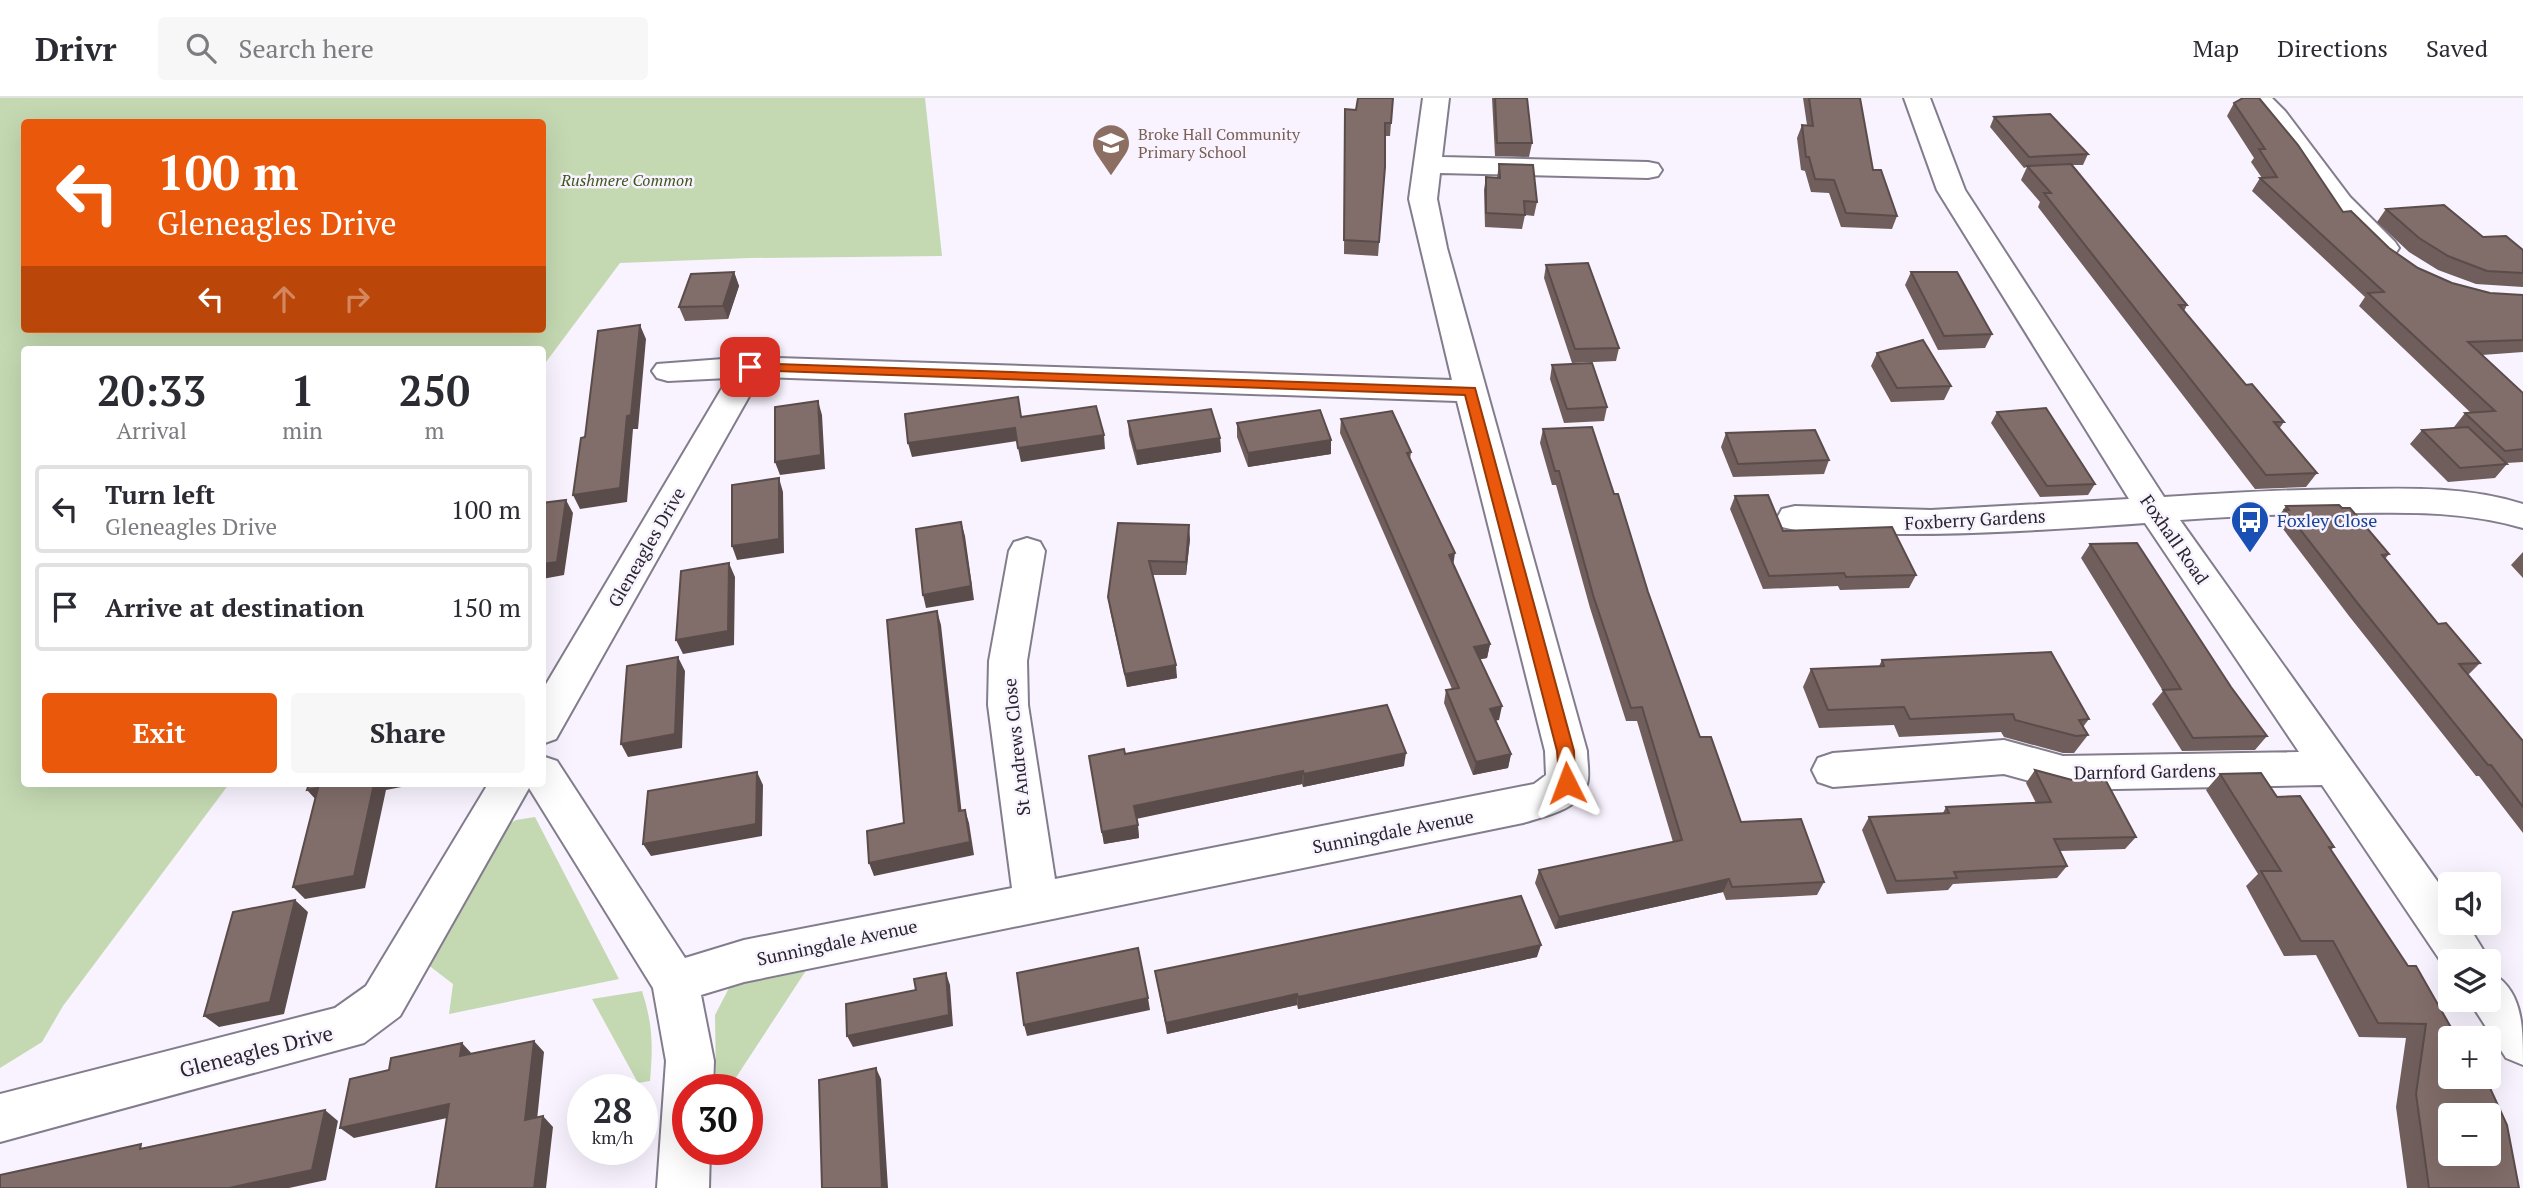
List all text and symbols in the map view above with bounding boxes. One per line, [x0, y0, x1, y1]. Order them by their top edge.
search box [158, 17, 648, 80]
text: Drivr [35, 27, 116, 70]
icon: search [182, 29, 220, 67]
text: Search here [238, 31, 374, 65]
text: Map [2193, 32, 2239, 64]
text: Directions [2277, 32, 2388, 64]
text: Saved [2426, 32, 2488, 64]
school or university icon: Broke Hall Community Primary School [1090, 122, 1132, 177]
place label: Broke Hall Community Primary School [1138, 123, 1301, 163]
text: 100 m [157, 139, 299, 204]
icon: left [42, 147, 133, 238]
park label: Rushmere Common [560, 169, 693, 191]
text: Gleneagles Drive [157, 202, 397, 244]
icon: left [192, 280, 230, 318]
icon: ahead [265, 280, 303, 318]
icon: right [338, 280, 376, 318]
pin [720, 337, 780, 397]
icon: arrive [731, 348, 769, 386]
text: 20:33 [97, 362, 206, 418]
text: 1 [291, 362, 314, 418]
text: 250 [399, 362, 470, 418]
text: Arrival [116, 415, 187, 446]
text: min [282, 415, 323, 446]
text: m [424, 415, 444, 446]
text: Turn left [105, 477, 215, 511]
street label: Gleneagles Drive [602, 483, 690, 611]
icon: left [46, 490, 84, 528]
street label: Foxhall Road [2135, 490, 2215, 588]
text: 100 m [451, 492, 521, 526]
bus stop icon: Foxley Close [2229, 499, 2271, 554]
street label: Foxberry Gardens [1904, 503, 2046, 535]
place label: Foxley Close [2277, 508, 2377, 532]
text: Gleneagles Drive [105, 511, 277, 542]
icon: arrive [46, 588, 84, 626]
text: Arrive at destination [105, 590, 364, 624]
text: 150 m [451, 590, 521, 624]
street label: St Andrews Close [997, 677, 1035, 817]
button: Exit [42, 693, 277, 773]
button: Share [291, 693, 525, 773]
position arrow [1530, 746, 1604, 820]
street label: Darnford Gardens [2074, 758, 2216, 784]
street label: Sunningdale Avenue [1310, 804, 1476, 858]
map controls [2438, 872, 2501, 1166]
button: sound [2438, 872, 2501, 935]
street label: Sunningdale Avenue [755, 913, 919, 971]
button: layers [2438, 949, 2501, 1012]
street label: Gleneagles Drive [176, 1018, 336, 1084]
button: + [2438, 1026, 2501, 1089]
speed limit sign: 30 [672, 1074, 763, 1165]
text: 28 [593, 1087, 632, 1133]
button: − [2438, 1103, 2501, 1166]
text: km/h [592, 1125, 633, 1149]

